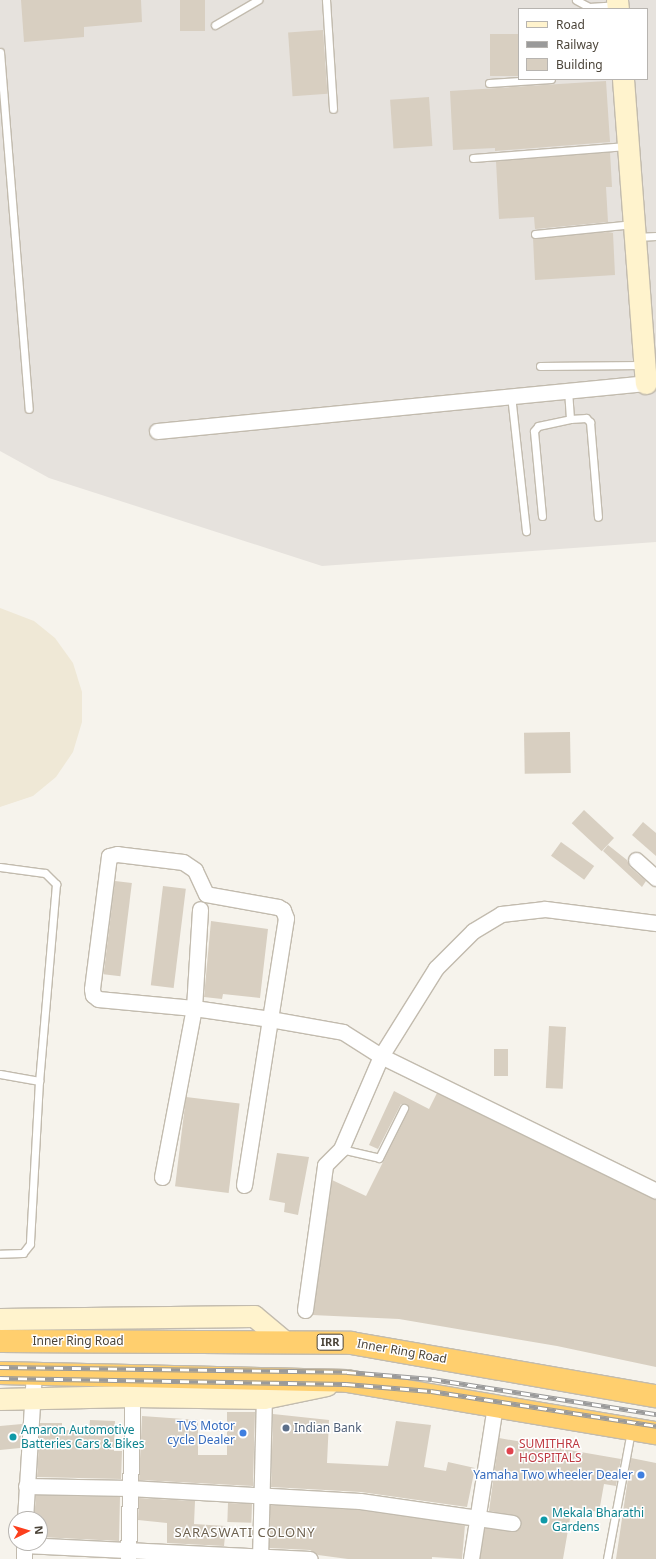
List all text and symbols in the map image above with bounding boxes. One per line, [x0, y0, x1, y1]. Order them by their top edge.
legend [518, 8, 648, 80]
text: Road [556, 16, 585, 33]
text: Railway [556, 36, 599, 53]
text: Building [556, 56, 603, 73]
road number: IRR [316, 1333, 344, 1351]
street label: Inner Ring Road [32, 1334, 124, 1348]
street label: Inner Ring Road [356, 1336, 448, 1366]
place label: TVS Motor cycle Dealer [167, 1419, 235, 1447]
place label: Indian Bank [294, 1421, 362, 1435]
place label: Amaron Automotive Batteries Cars & Bikes [21, 1423, 145, 1451]
marker: Indian Bank [281, 1423, 291, 1433]
marker: TVS Motor cycle Dealer [238, 1428, 248, 1438]
marker: Amaron Automotive Batteries Cars & Bikes [8, 1432, 18, 1442]
place label: SUMITHRA HOSPITALS [519, 1437, 582, 1465]
marker: SUMITHRA HOSPITALS [504, 1445, 516, 1457]
place label: Yamaha Two wheeler Dealer [473, 1468, 633, 1482]
marker: Yamaha Two wheeler Dealer [636, 1470, 646, 1480]
place label: Mekala Bharathi Gardens [552, 1506, 644, 1534]
north arrow [8, 1511, 48, 1551]
marker: Mekala Bharathi Gardens [539, 1515, 549, 1525]
district label: SARASWATI COLONY [174, 1524, 316, 1540]
text: N [32, 1525, 47, 1535]

